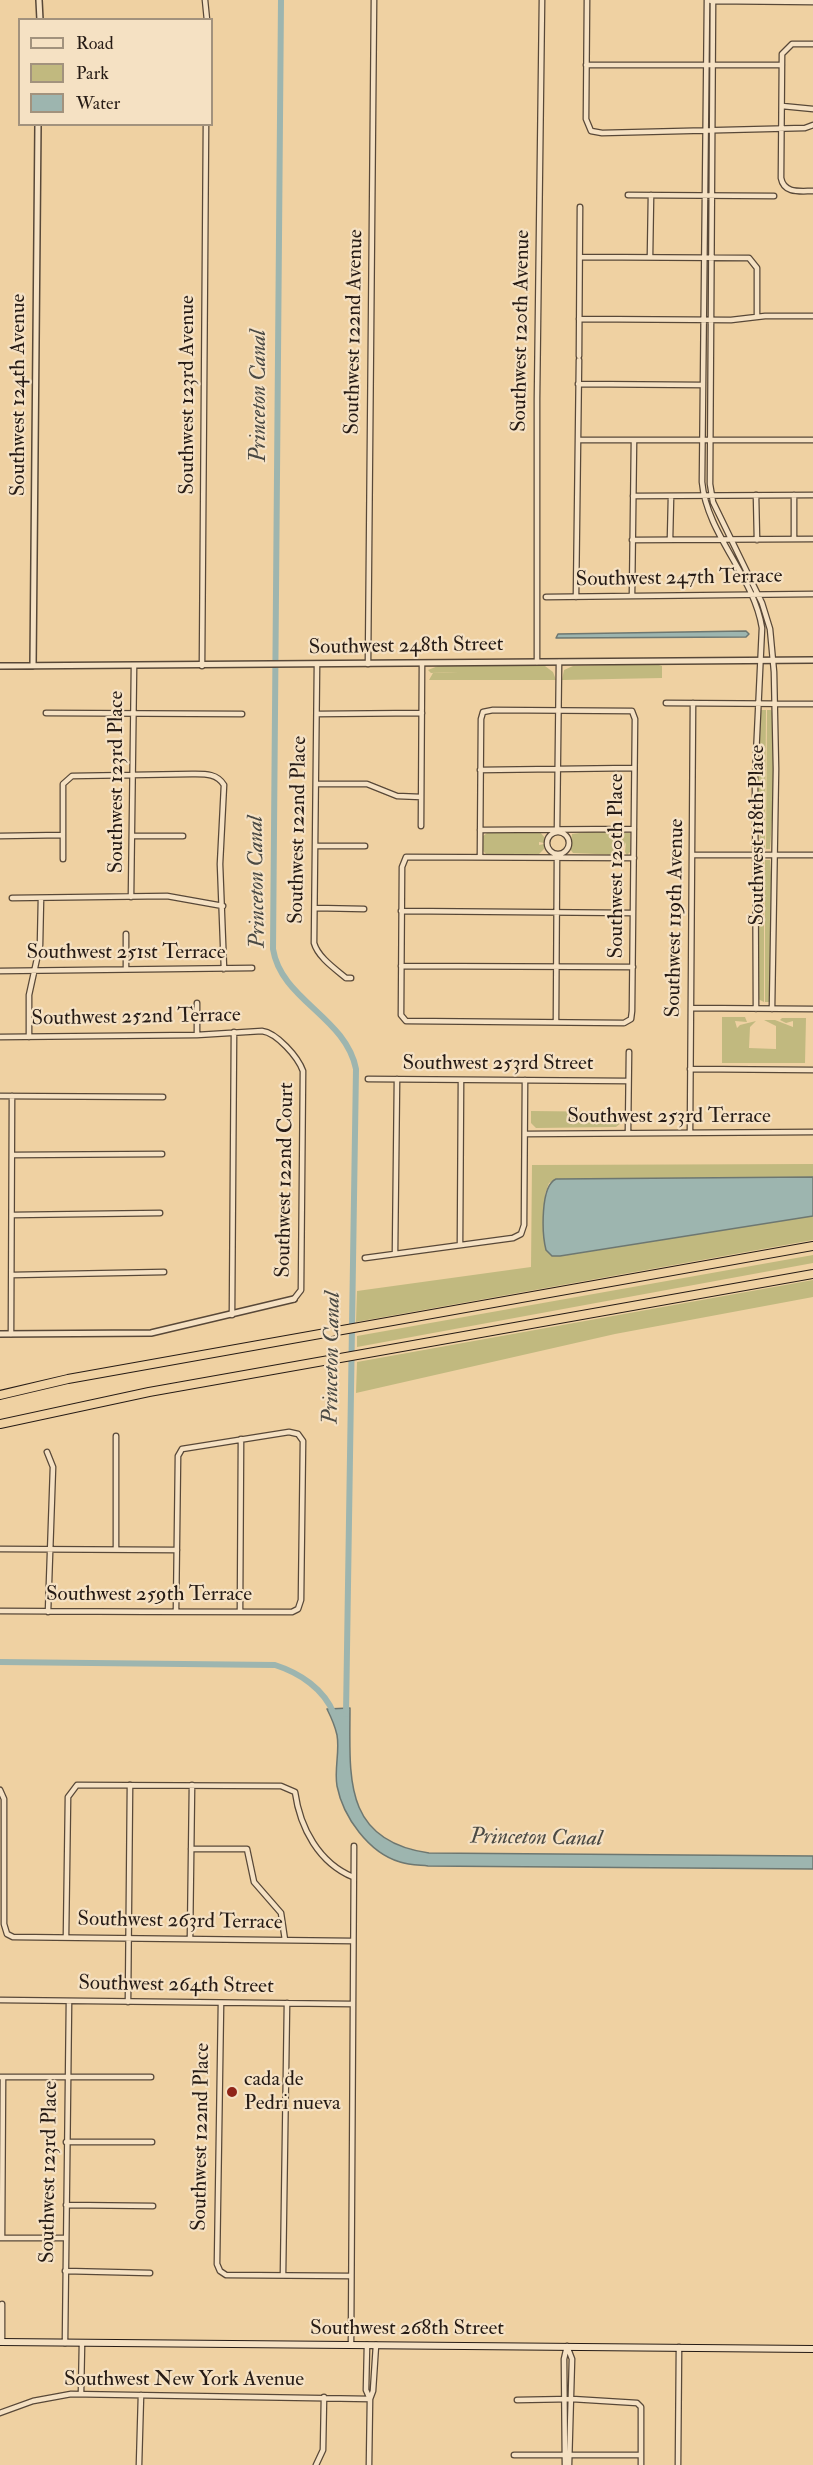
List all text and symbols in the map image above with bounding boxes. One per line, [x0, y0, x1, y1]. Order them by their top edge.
legend [18, 18, 213, 126]
text: Road [76, 32, 114, 55]
text: Park [76, 62, 109, 85]
text: Water [76, 92, 120, 115]
street label: Southwest 122nd Avenue [341, 229, 369, 435]
street label: Southwest 120th Avenue [508, 230, 536, 432]
street label: Southwest 124th Avenue [6, 294, 32, 496]
street label: Southwest 123rd Avenue [175, 295, 201, 495]
water label: Princeton Canal [247, 330, 273, 462]
street label: Southwest 247th Terrace [575, 565, 783, 593]
street label: Southwest 248th Street [308, 633, 504, 661]
street label: Southwest 123rd Place [104, 691, 130, 873]
street label: Southwest 122nd Place [285, 736, 313, 924]
street label: Southwest 118th Place [745, 745, 771, 925]
street label: Southwest 120th Place [604, 774, 630, 958]
water label: Princeton Canal [244, 816, 272, 948]
street label: Southwest 119th Avenue [662, 818, 690, 1018]
street label: Southwest 251st Terrace [26, 940, 226, 966]
street label: Southwest 252nd Terrace [31, 1004, 241, 1032]
street label: Southwest 253rd Street [402, 1051, 594, 1077]
street label: Southwest 122nd Court [272, 1082, 300, 1278]
street label: Southwest 253rd Terrace [567, 1104, 771, 1130]
water label: Princeton Canal [319, 1292, 347, 1424]
street label: Southwest 259th Terrace [46, 1582, 252, 1608]
water label: Princeton Canal [470, 1825, 602, 1853]
street label: Southwest 263rd Terrace [77, 1908, 283, 1936]
street label: Southwest 264th Street [78, 1972, 274, 2000]
street label: Southwest 122nd Place [188, 2043, 216, 2231]
place label: cada de Pedri nueva [244, 2067, 341, 2117]
street label: Southwest 123rd Place [36, 2081, 64, 2263]
marker: cada de Pedri nueva [225, 2085, 239, 2099]
street label: Southwest 268th Street [310, 2316, 504, 2342]
street label: Southwest New York Avenue [64, 2367, 304, 2393]

